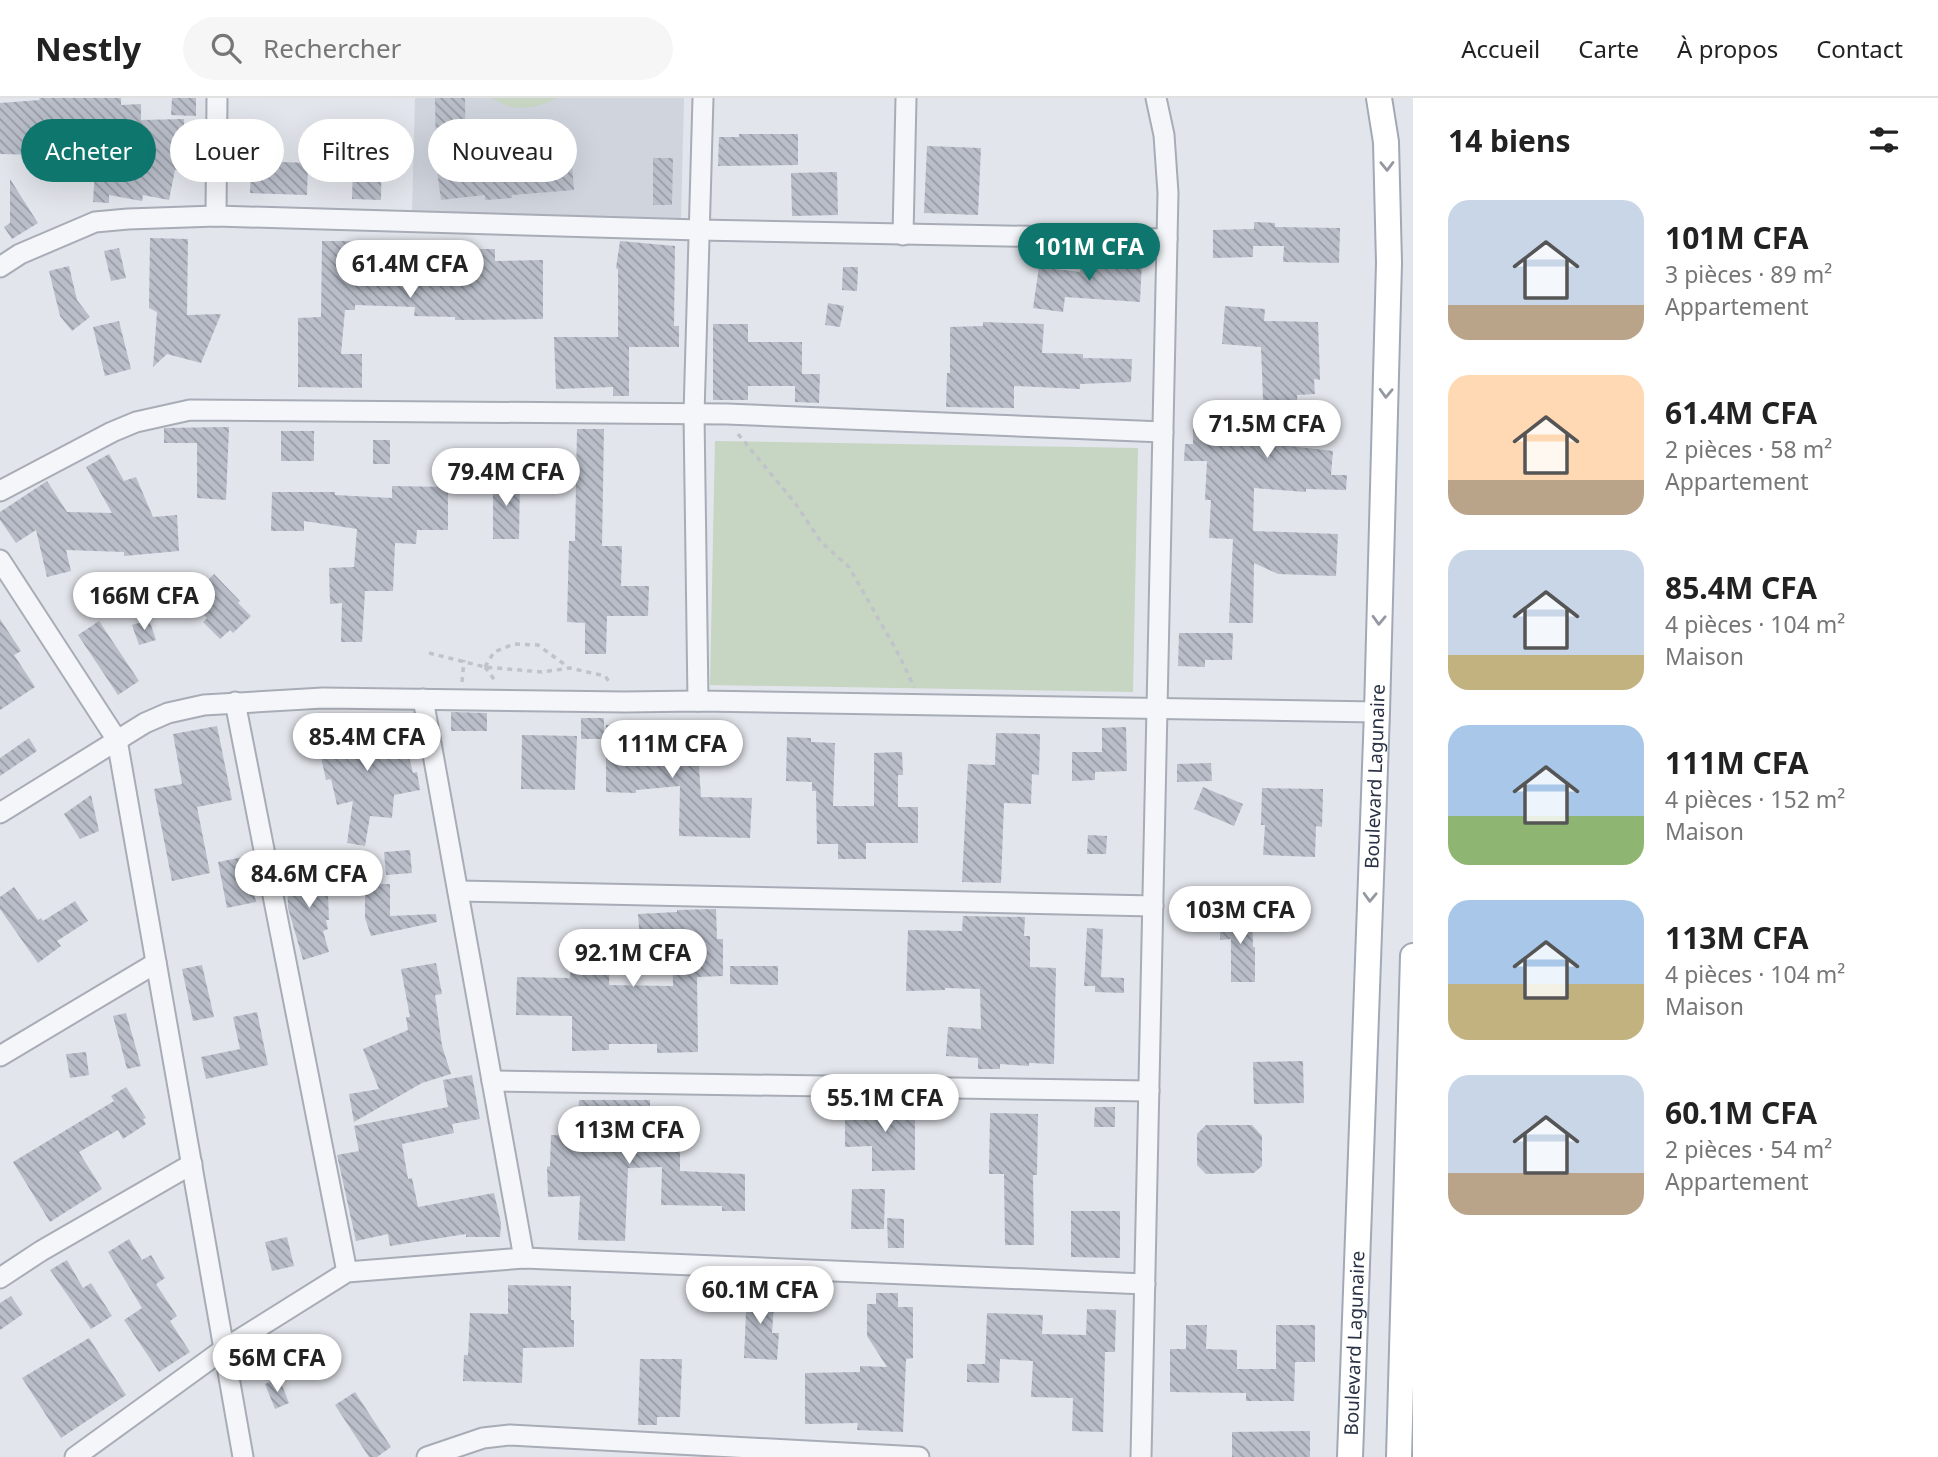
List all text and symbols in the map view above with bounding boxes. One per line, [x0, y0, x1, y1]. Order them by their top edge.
search box [183, 17, 673, 80]
text: Nestly [35, 26, 141, 71]
icon: search [207, 29, 245, 67]
text: Rechercher [263, 30, 401, 66]
text: Accueil [1461, 32, 1540, 65]
text: Carte [1578, 32, 1639, 65]
text: À propos [1677, 32, 1778, 65]
text: Contact [1816, 32, 1903, 65]
chip: Acheter [21, 119, 156, 182]
chip: Louer [170, 119, 284, 182]
chip: Filtres [298, 119, 414, 182]
chip: Nouveau [428, 119, 577, 182]
text: 14 biens [1448, 120, 1571, 161]
icon: filters [1865, 121, 1903, 159]
one-way arrow [1379, 161, 1395, 171]
text: 101M CFA [1665, 217, 1808, 258]
pin: 101M CFA [1017, 223, 1161, 283]
icon: home [1504, 228, 1588, 312]
text: 101M CFA [1034, 230, 1144, 262]
pin: 61.4M CFA [330, 240, 490, 300]
text: 61.4M CFA [352, 247, 468, 279]
text: 3 pièces · 89 m² [1665, 258, 1832, 290]
text: Appartement [1665, 290, 1809, 322]
one-way arrow [1378, 388, 1393, 399]
text: 61.4M CFA [1665, 392, 1817, 433]
pin: 71.5M CFA [1187, 400, 1347, 460]
icon: home [1504, 403, 1588, 487]
text: 71.5M CFA [1209, 407, 1325, 439]
text: 2 pièces · 58 m² [1665, 433, 1832, 465]
pin: 79.4M CFA [426, 448, 586, 508]
text: 79.4M CFA [448, 455, 564, 487]
text: Appartement [1665, 465, 1809, 497]
text: 85.4M CFA [1665, 567, 1817, 608]
pin: 166M CFA [72, 573, 216, 632]
icon: home [1504, 578, 1588, 662]
text: 166M CFA [89, 579, 199, 611]
text: 4 pièces · 104 m² [1665, 608, 1845, 640]
one-way arrow [1372, 615, 1387, 626]
text: Maison [1665, 640, 1744, 672]
street label: Boulevard Lagunaire [1358, 684, 1391, 869]
pin: 85.4M CFA [287, 714, 447, 773]
text: 85.4M CFA [309, 720, 425, 752]
pin: 111M CFA [600, 720, 744, 780]
text: 111M CFA [617, 727, 727, 759]
text: 111M CFA [1665, 742, 1808, 783]
icon: home [1504, 753, 1588, 837]
text: 4 pièces · 152 m² [1665, 783, 1845, 815]
text: Maison [1665, 815, 1744, 847]
pin: 84.6M CFA [229, 850, 389, 910]
text: 84.6M CFA [251, 857, 367, 889]
pin: 103M CFA [1168, 886, 1312, 946]
one-way arrow [1363, 892, 1378, 903]
text: 103M CFA [1185, 893, 1295, 925]
text: 113M CFA [1665, 917, 1808, 958]
icon: home [1504, 928, 1588, 1012]
pin: 92.1M CFA [553, 930, 713, 989]
text: 92.1M CFA [575, 936, 691, 968]
text: 4 pièces · 104 m² [1665, 958, 1845, 990]
text: Maison [1665, 990, 1744, 1022]
pin: 55.1M CFA [805, 1074, 965, 1134]
text: 55.1M CFA [827, 1081, 943, 1113]
text: 60.1M CFA [1665, 1092, 1817, 1133]
icon: home [1504, 1103, 1588, 1187]
pin: 113M CFA [557, 1107, 701, 1166]
text: 113M CFA [574, 1113, 684, 1145]
text: 2 pièces · 54 m² [1665, 1133, 1832, 1165]
text: Appartement [1665, 1165, 1809, 1197]
street label: Boulevard Lagunaire [1338, 1250, 1370, 1436]
pin: 60.1M CFA [680, 1266, 840, 1326]
text: 60.1M CFA [702, 1273, 818, 1305]
pin: 56M CFA [212, 1334, 342, 1394]
text: 56M CFA [229, 1341, 325, 1373]

